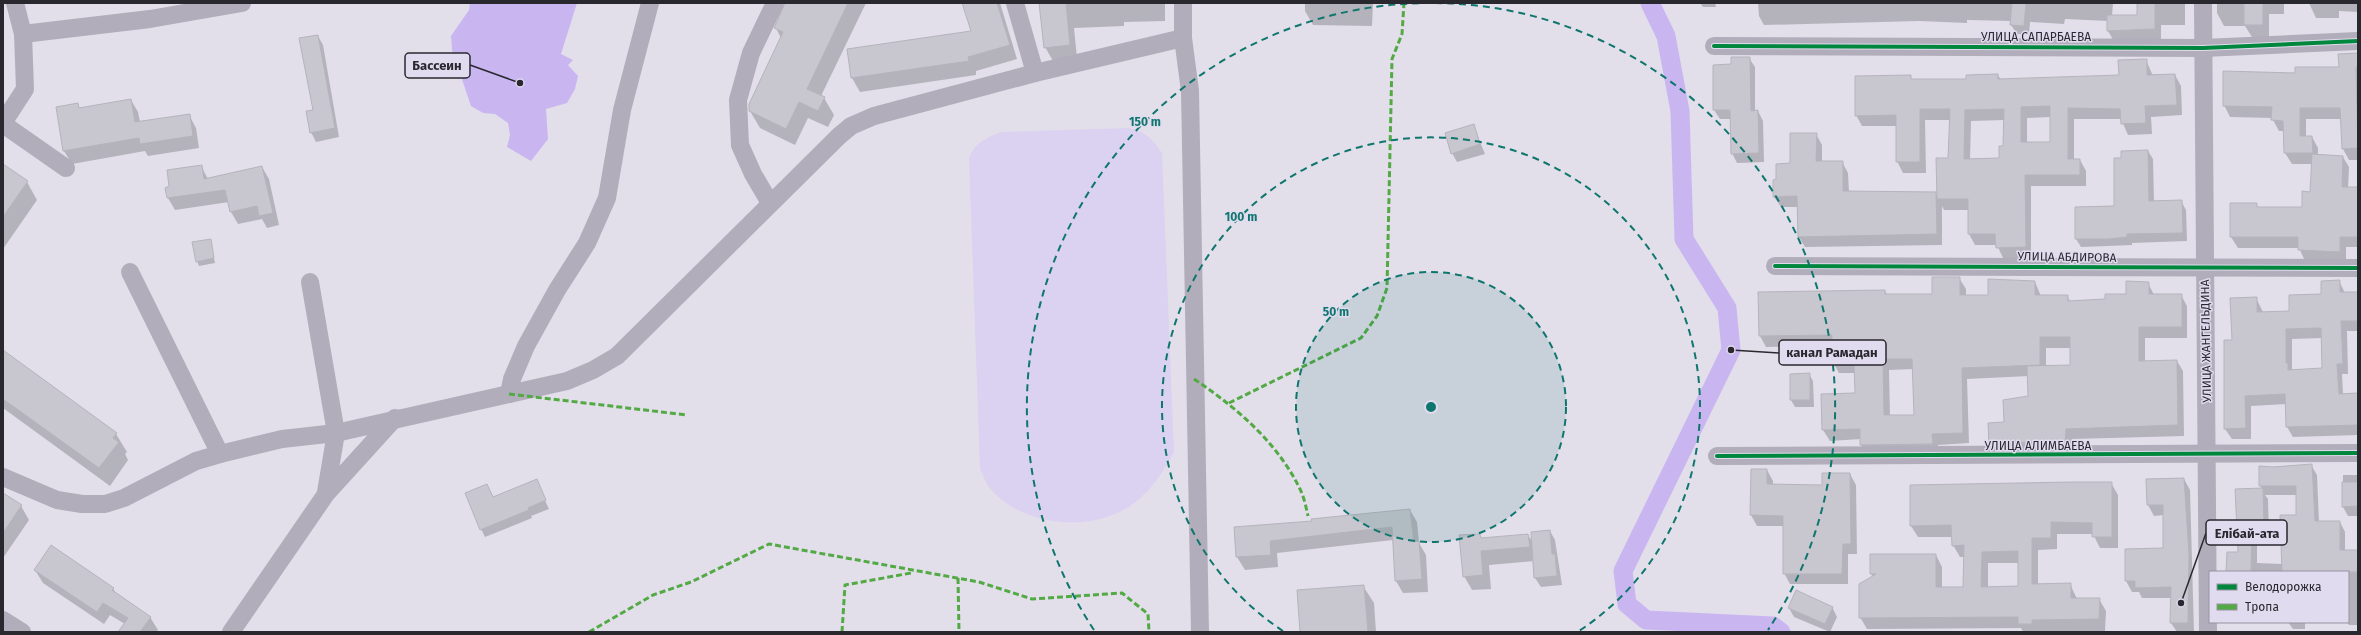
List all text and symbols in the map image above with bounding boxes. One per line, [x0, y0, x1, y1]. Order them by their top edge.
street label: УЛИЦА САПАРБАЕВА [1981, 30, 2091, 44]
callout: Бассеин [405, 53, 470, 78]
text: Бассеин [412, 58, 462, 73]
text: 150 m [1129, 115, 1161, 129]
text: 100 m [1225, 210, 1257, 224]
street label: УЛИЦА АБДИРОВА [2017, 249, 2117, 265]
street label: УЛИЦА ЖАНГЕЛЬДИНА [2198, 279, 2214, 403]
text: 50 m [1323, 305, 1349, 319]
callout: канал Рамадан [1779, 340, 1886, 365]
text: канал Рамадан [1786, 345, 1878, 360]
centre of rings [1424, 400, 1438, 414]
street label: УЛИЦА АЛИМБАЕВА [1985, 439, 2092, 453]
callout: Елібай-ата [2206, 520, 2287, 545]
text: Елібай-ата [2215, 526, 2279, 541]
legend [2209, 571, 2349, 623]
text: Велодорожка [2245, 580, 2321, 594]
text: Тропа [2245, 600, 2279, 614]

